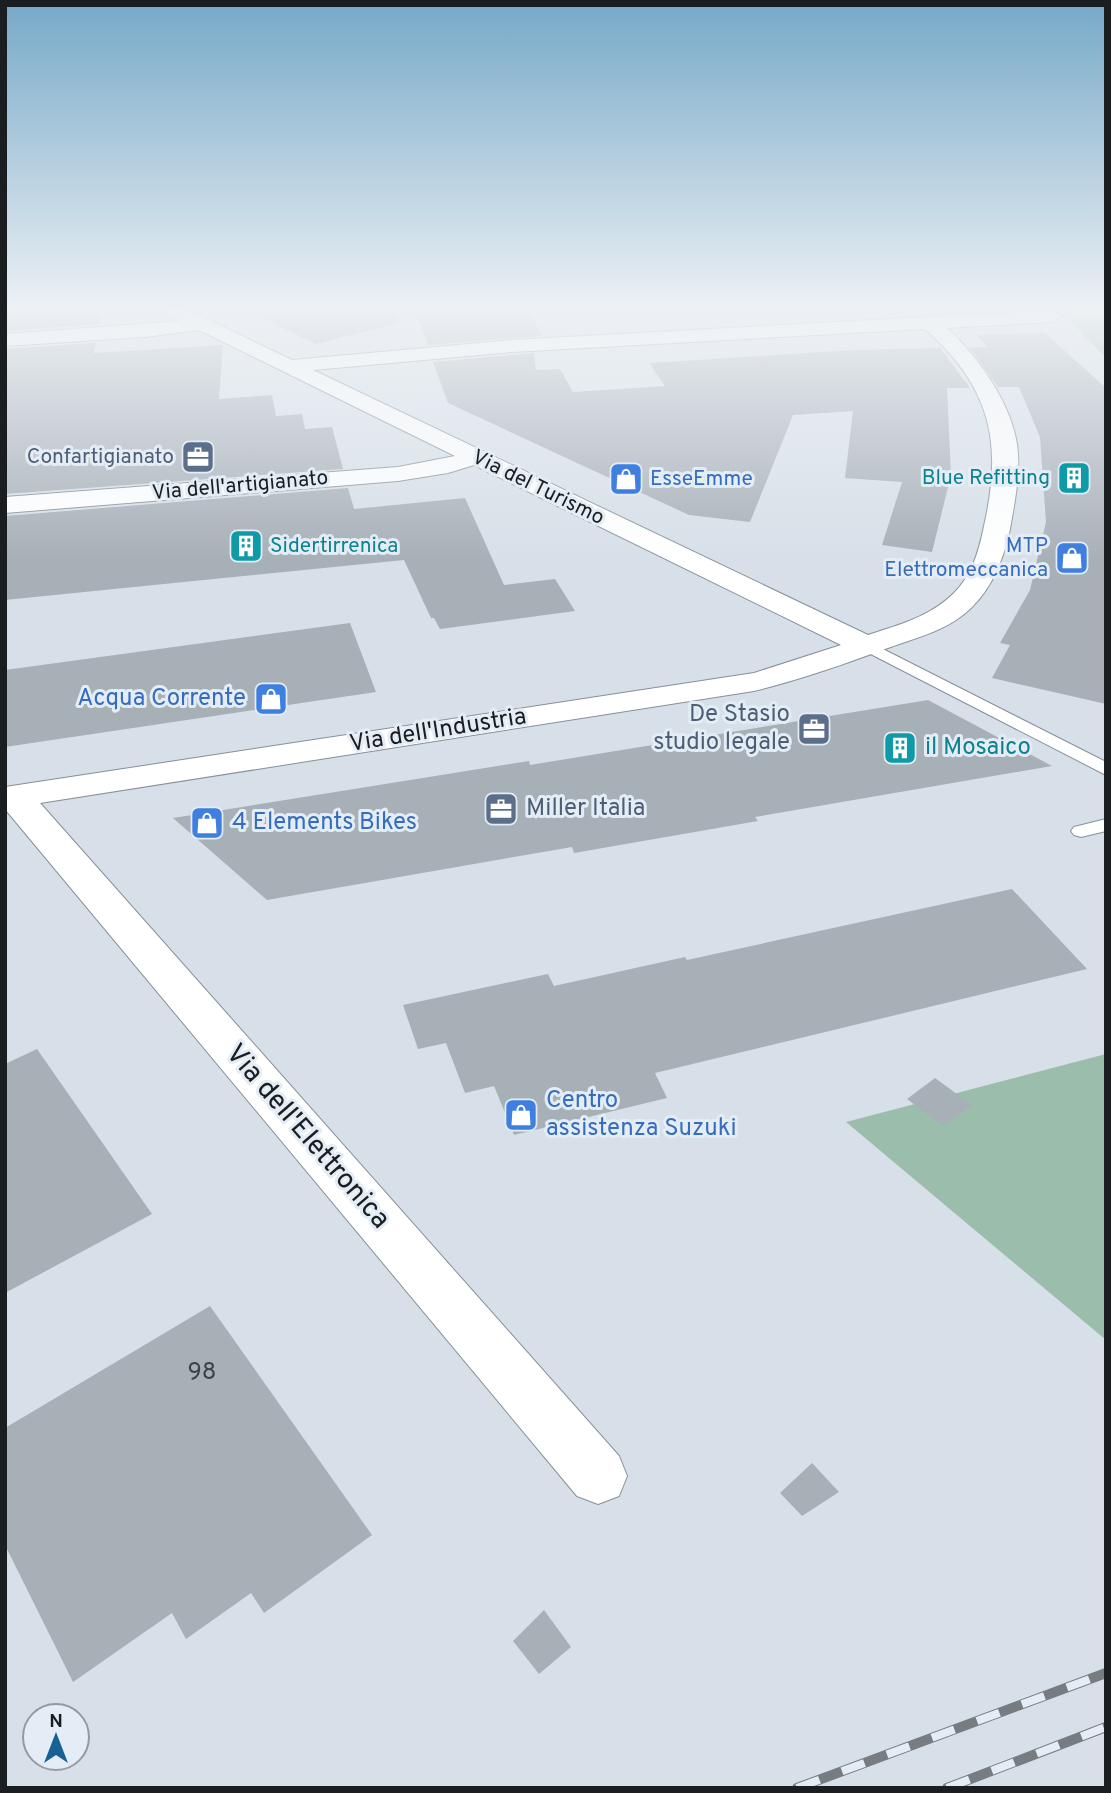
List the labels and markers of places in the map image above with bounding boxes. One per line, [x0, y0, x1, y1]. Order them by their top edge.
office icon: Confartigianato [179, 438, 217, 476]
place label: Confartigianato [27, 444, 174, 471]
building icon: Blue Refitting [1055, 459, 1093, 497]
shop icon: EsseEmme [607, 460, 645, 498]
place label: Blue Refitting [922, 465, 1050, 492]
place label: EsseEmme [650, 466, 753, 493]
building icon: Sidertirrenica [227, 527, 265, 565]
place label: Sidertirrenica [270, 533, 398, 560]
place label: MTP Elettromeccanica [884, 533, 1048, 584]
shop icon: MTP Elettromeccanica [1053, 539, 1091, 577]
shop icon: Acqua Corrente [252, 680, 290, 718]
place label: Acqua Corrente [77, 684, 246, 714]
place label: De Stasio studio legale [653, 700, 790, 758]
office icon: De Stasio studio legale [795, 710, 833, 748]
building icon: il Mosaico [881, 729, 919, 767]
place label: il Mosaico [925, 733, 1031, 763]
office icon: Miller Italia [482, 790, 520, 828]
place label: Miller Italia [526, 794, 645, 824]
shop icon: 4 Elements Bikes [188, 804, 226, 842]
place label: 4 Elements Bikes [232, 808, 417, 838]
place label: Centro assistenza Suzuki [546, 1086, 737, 1144]
shop icon: Centro assistenza Suzuki [502, 1096, 540, 1134]

